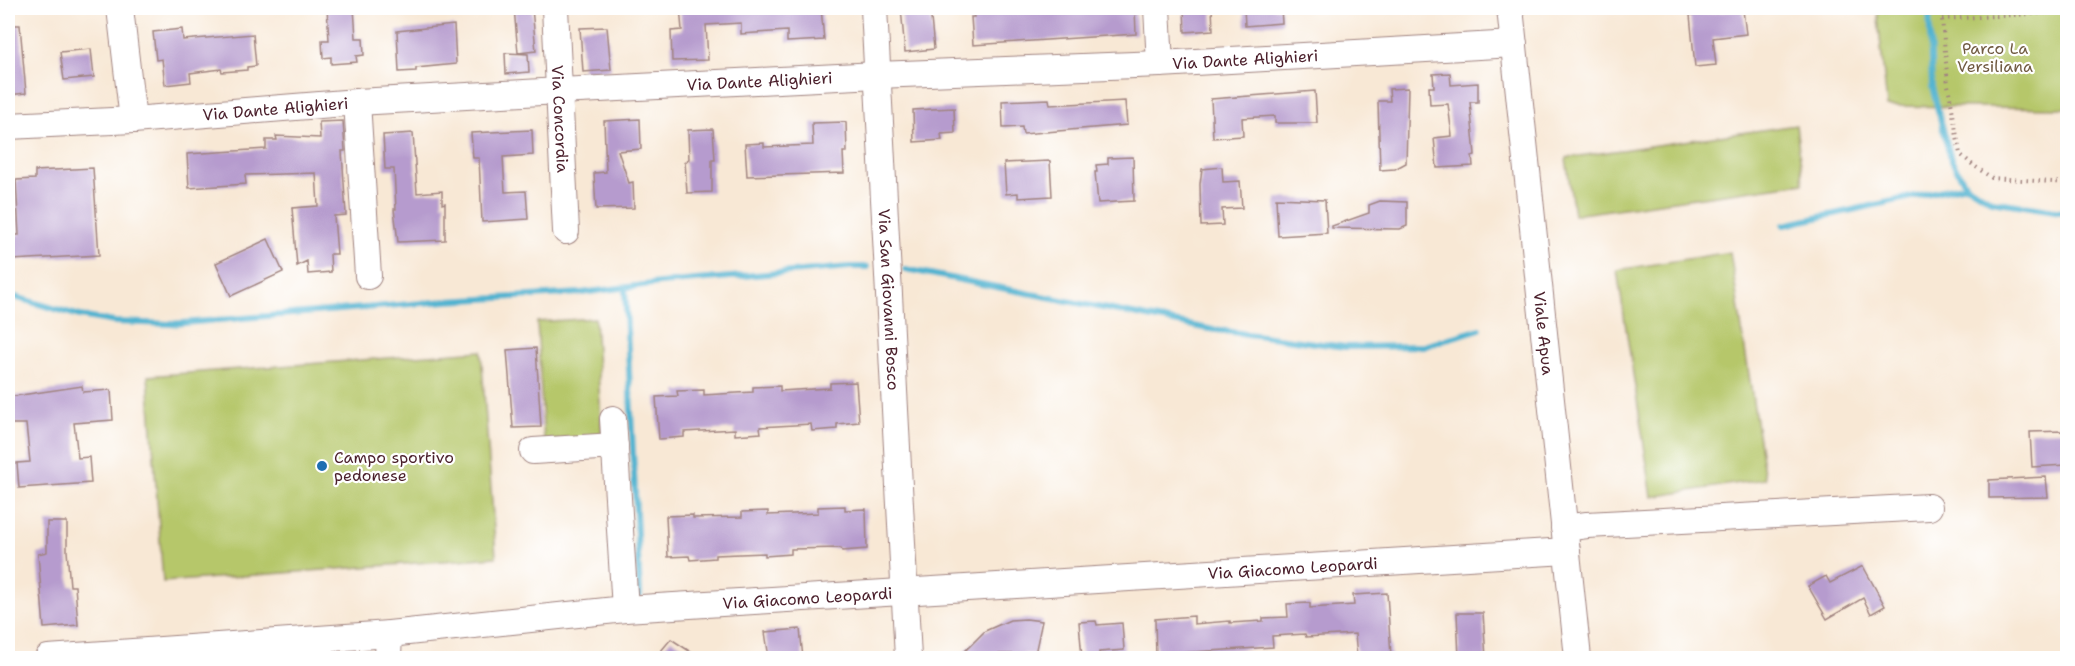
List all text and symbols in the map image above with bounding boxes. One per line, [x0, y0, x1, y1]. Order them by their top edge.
park label: Parco La Versiliana [1957, 38, 2033, 77]
street label: Via Dante Alighieri [1171, 45, 1319, 74]
street label: Via Concordia [547, 64, 574, 173]
street label: Via Dante Alighieri [686, 67, 833, 95]
street label: Via Dante Alighieri [202, 92, 349, 125]
street label: Via San Giovanni Bosco [874, 208, 904, 391]
street label: Viale Apua [1529, 290, 1559, 376]
place label: Campo sportivo pedonese [334, 447, 454, 486]
marker: Campo sportivo pedonese [315, 459, 329, 473]
street label: Via Giacomo Leopardi [1207, 552, 1378, 584]
street label: Via Giacomo Leopardi [722, 582, 893, 613]

